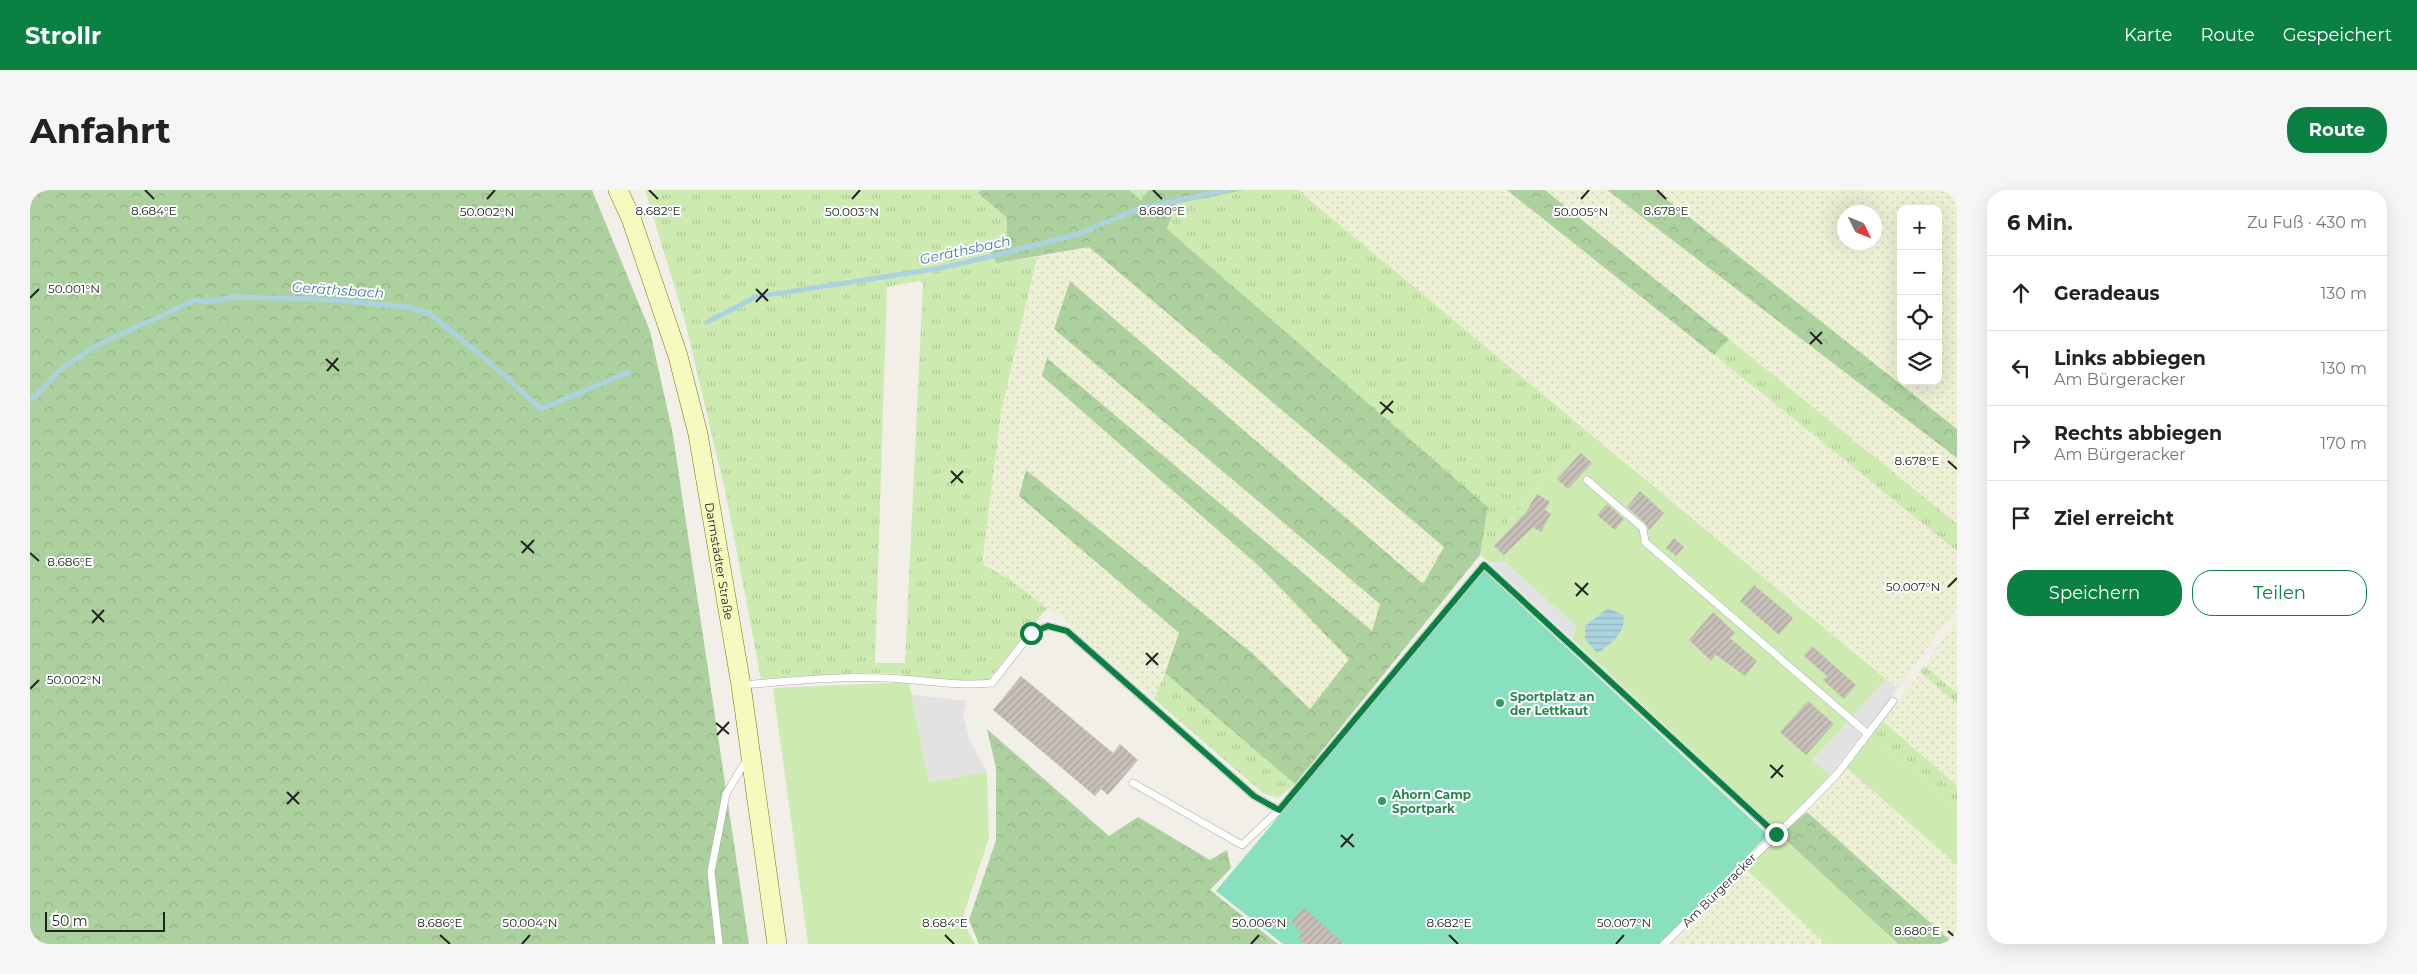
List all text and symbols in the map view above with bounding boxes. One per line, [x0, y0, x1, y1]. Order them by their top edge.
text: Strollr [25, 21, 101, 50]
text: Karte [2124, 24, 2172, 46]
text: Route [2200, 24, 2255, 46]
text: Gespeichert [2283, 24, 2392, 46]
button: Route [2287, 107, 2387, 153]
text: Anfahrt [30, 109, 171, 152]
text: 8.684°E [131, 203, 177, 218]
text: 8.682°E [635, 203, 681, 218]
text: 8.680°E [1139, 203, 1185, 218]
text: 8.678°E [1644, 203, 1688, 218]
text: 50.002°N [460, 204, 514, 219]
text: 50.003°N [825, 204, 879, 219]
text: 50.005°N [1554, 204, 1608, 219]
north arrow [1837, 205, 1882, 250]
map controls [1897, 205, 1942, 385]
button: + [1897, 205, 1942, 250]
text: 6 Min. [2007, 210, 2073, 235]
text: Zu Fuß · 430 m [2247, 213, 2367, 232]
water label: Geräthsbach [918, 232, 1012, 268]
button: − [1897, 250, 1942, 295]
water label: Geräthsbach [291, 278, 385, 302]
icon: ahead [2007, 279, 2035, 307]
text: 50.001°N [48, 281, 100, 296]
text: Geradeaus [2054, 282, 2160, 305]
text: 130 m [2320, 284, 2367, 303]
button: locate [1897, 295, 1942, 340]
button: layers [1897, 340, 1942, 385]
text: Links abbiegen [2054, 347, 2206, 370]
icon: left [2007, 354, 2035, 382]
text: 130 m [2320, 359, 2367, 378]
text: Am Bürgeracker [2054, 370, 2186, 389]
text: Rechts abbiegen [2054, 422, 2222, 445]
icon: right [2007, 429, 2035, 457]
text: 170 m [2320, 434, 2367, 453]
text: Am Bürgeracker [2054, 445, 2186, 464]
text: 8.678°E [1895, 453, 1939, 468]
street label: Darmstädter Straße [702, 501, 737, 621]
icon: arrive [2007, 504, 2035, 532]
text: Ziel erreicht [2054, 507, 2174, 530]
text: 8.686°E [47, 554, 93, 569]
button: Speichern [2007, 570, 2182, 616]
button: Teilen [2192, 570, 2367, 616]
text: 50.007°N [1886, 579, 1940, 594]
route start [1020, 622, 1043, 645]
text: 50.002°N [47, 672, 101, 687]
place label: Sportplatz an der Lettkaut [1510, 689, 1595, 718]
marker: Sportplatz an der Lettkaut [1494, 697, 1506, 709]
place label: Ahorn Camp Sportpark [1391, 787, 1471, 816]
marker: Ahorn Camp Sportpark [1376, 795, 1388, 807]
route end [1765, 823, 1788, 846]
street label: Am Bürgeracker [1679, 850, 1759, 930]
scale bar [45, 909, 165, 932]
text: 50 m [52, 912, 88, 930]
text: 8.686°E [417, 915, 463, 930]
text: 50.004°N [502, 915, 558, 930]
text: 8.684°E [922, 915, 968, 930]
text: 50.006°N [1232, 915, 1286, 930]
text: 8.682°E [1426, 915, 1472, 930]
text: 50.007°N [1597, 915, 1651, 930]
text: 8.680°E [1894, 923, 1940, 938]

